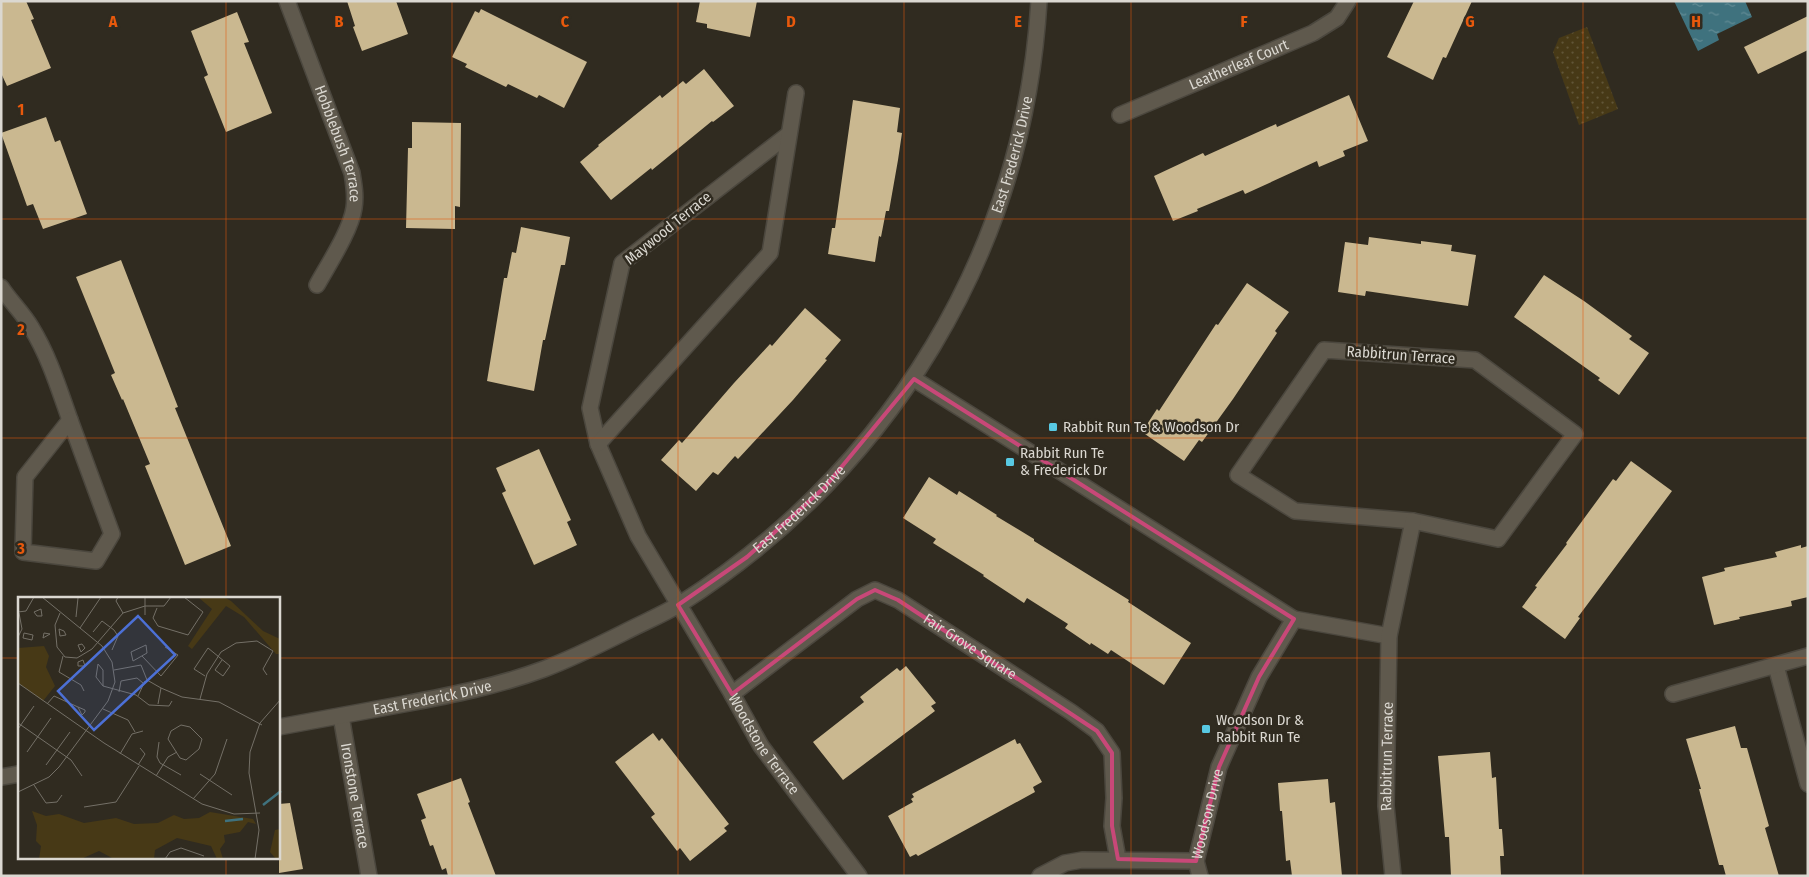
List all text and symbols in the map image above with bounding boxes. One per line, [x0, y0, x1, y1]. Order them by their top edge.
text: A [108, 12, 118, 31]
text: B [335, 12, 344, 31]
text: C [561, 12, 570, 31]
text: D [786, 12, 796, 31]
text: E [1014, 12, 1022, 31]
text: F [1240, 12, 1248, 31]
text: G [1465, 12, 1475, 31]
text: H [1691, 12, 1701, 31]
street label: Leatherleaf Court [1186, 35, 1291, 94]
street label: Hobblebush Terrace [311, 83, 364, 202]
street label: East Frederick Drive [988, 95, 1036, 216]
text: 1 [18, 100, 24, 119]
street label: Maywood Terrace [621, 188, 715, 268]
text: 2 [16, 320, 25, 339]
street label: Rabbitrun Terrace [1346, 342, 1456, 368]
place label: Rabbit Run Te & Woodson Dr [1063, 418, 1240, 436]
marker: Rabbit Run Te & Woodson Dr [1047, 421, 1059, 433]
place label: Rabbit Run Te & Frederick Dr [1020, 444, 1108, 479]
marker: Rabbit Run Te & Frederick Dr [1004, 456, 1016, 468]
street label: East Frederick Drive [749, 461, 849, 557]
text: 3 [16, 539, 25, 558]
inset map [18, 597, 280, 860]
street label: Fair Grove Square [920, 610, 1020, 683]
street label: East Frederick Drive [371, 677, 493, 719]
street label: Woodstone Terrace [725, 690, 803, 798]
street label: Rabbitrun Terrace [1377, 702, 1397, 812]
place label: Woodson Dr & Rabbit Run Te [1216, 711, 1304, 746]
marker: Woodson Dr & Rabbit Run Te [1200, 723, 1212, 735]
street label: Ironstone Terrace [337, 742, 373, 850]
street label: Woodson Drive [1188, 767, 1227, 861]

